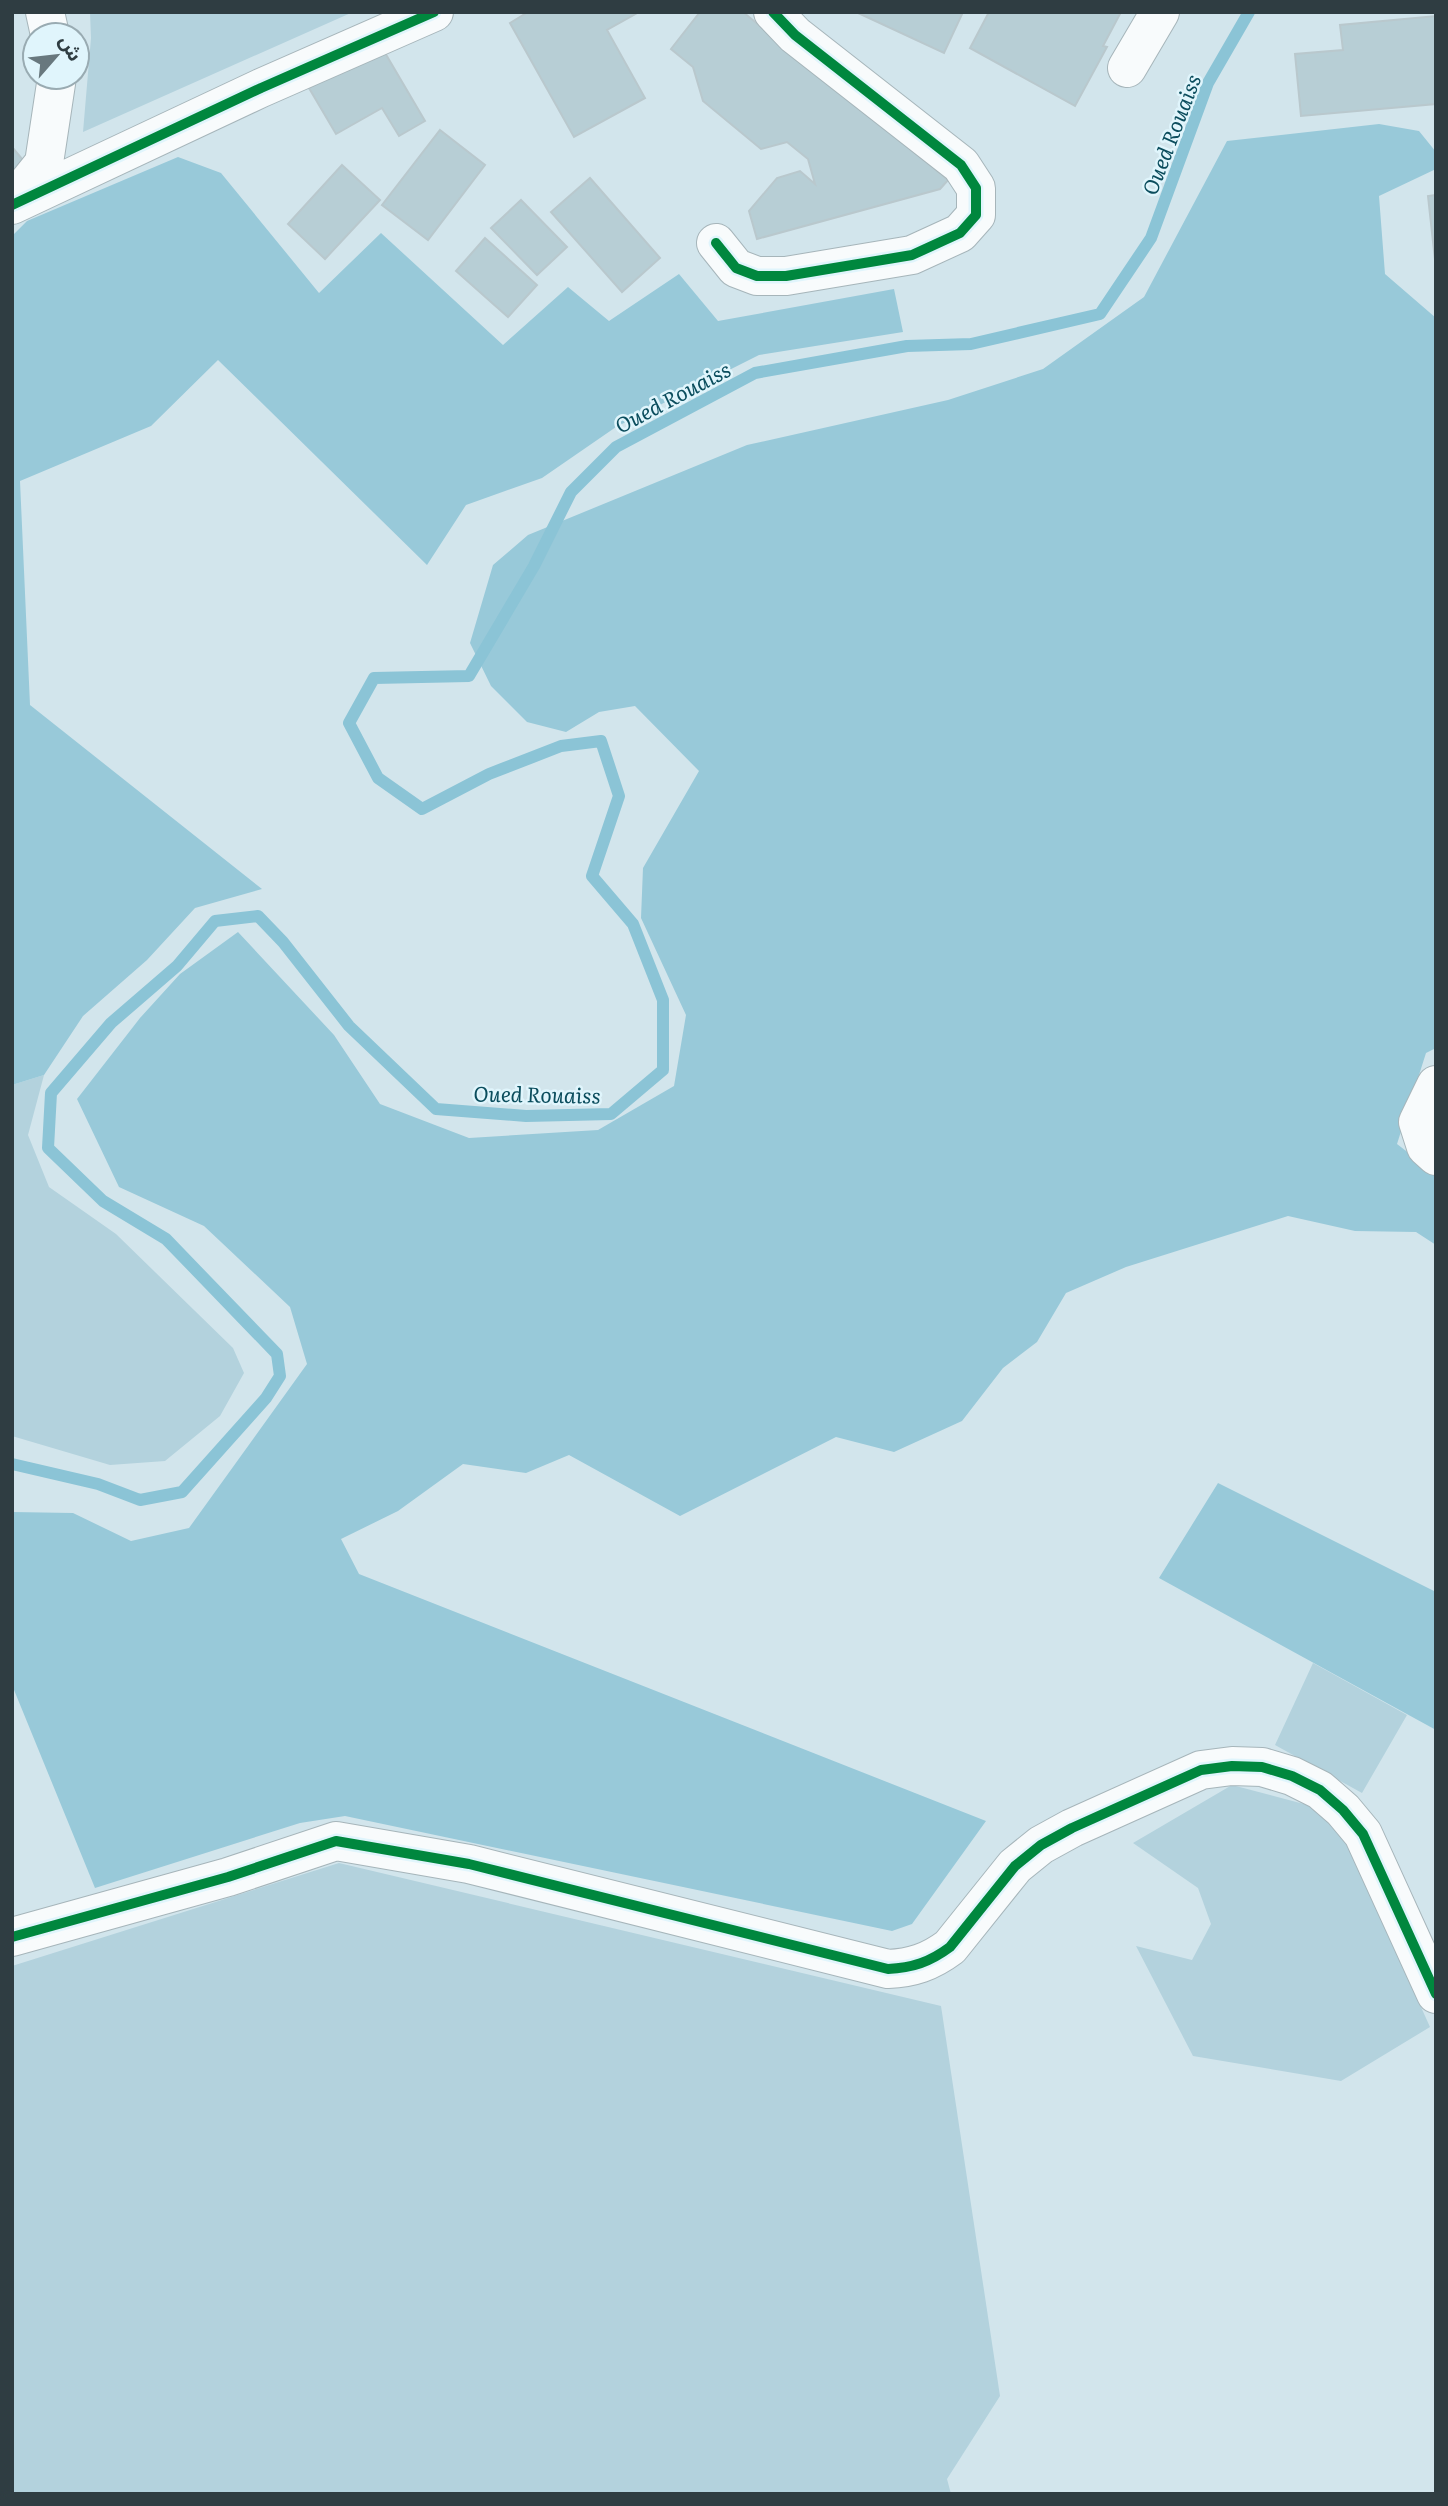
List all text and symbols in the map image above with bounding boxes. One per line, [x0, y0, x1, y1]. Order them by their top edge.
north arrow [21, 21, 91, 91]
text: ش [53, 29, 90, 66]
water label: Oued Rouaiss [1133, 69, 1207, 199]
water label: Oued Rouaiss [609, 352, 735, 440]
water label: Oued Rouaiss [473, 1076, 601, 1110]

